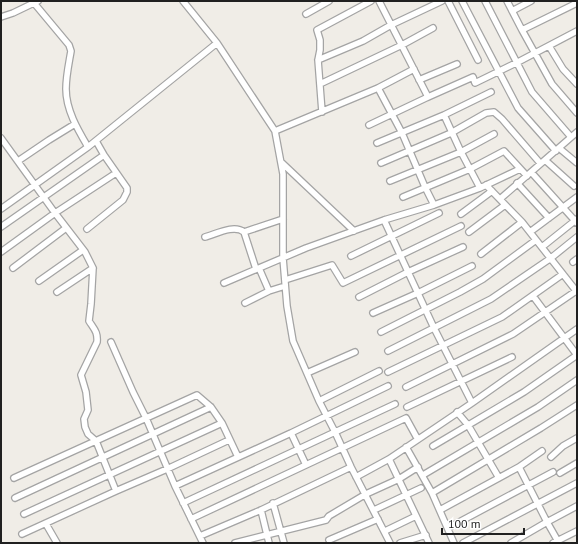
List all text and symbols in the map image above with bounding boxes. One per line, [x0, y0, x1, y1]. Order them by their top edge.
scale bar [442, 510, 524, 536]
text: 100 m [448, 516, 481, 531]

